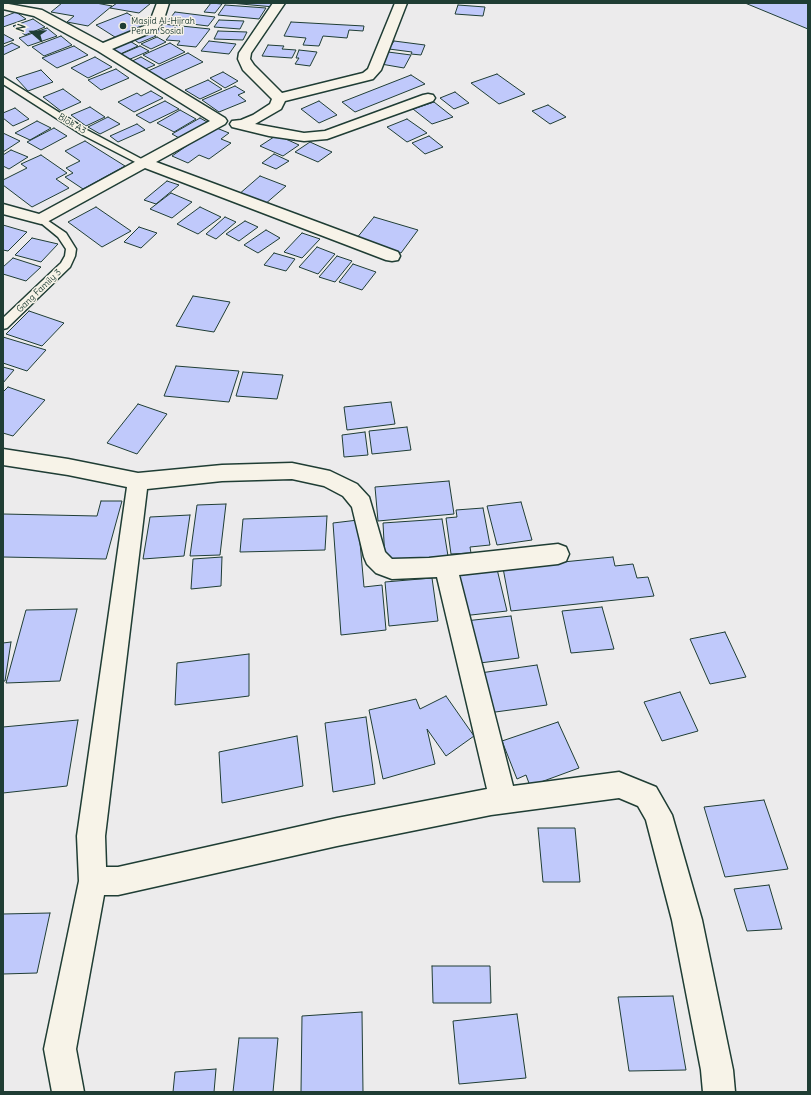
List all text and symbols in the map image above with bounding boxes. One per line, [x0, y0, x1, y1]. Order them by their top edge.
north arrow [12, 12, 52, 52]
place label: Masjid Al-Hijrah Perum Sosial [131, 16, 195, 37]
marker: Masjid Al-Hijrah Perum Sosial [118, 21, 128, 31]
text: N [13, 22, 29, 34]
street label: Blok A3 [56, 111, 88, 137]
street label: Gang Family 3 [14, 267, 64, 315]

